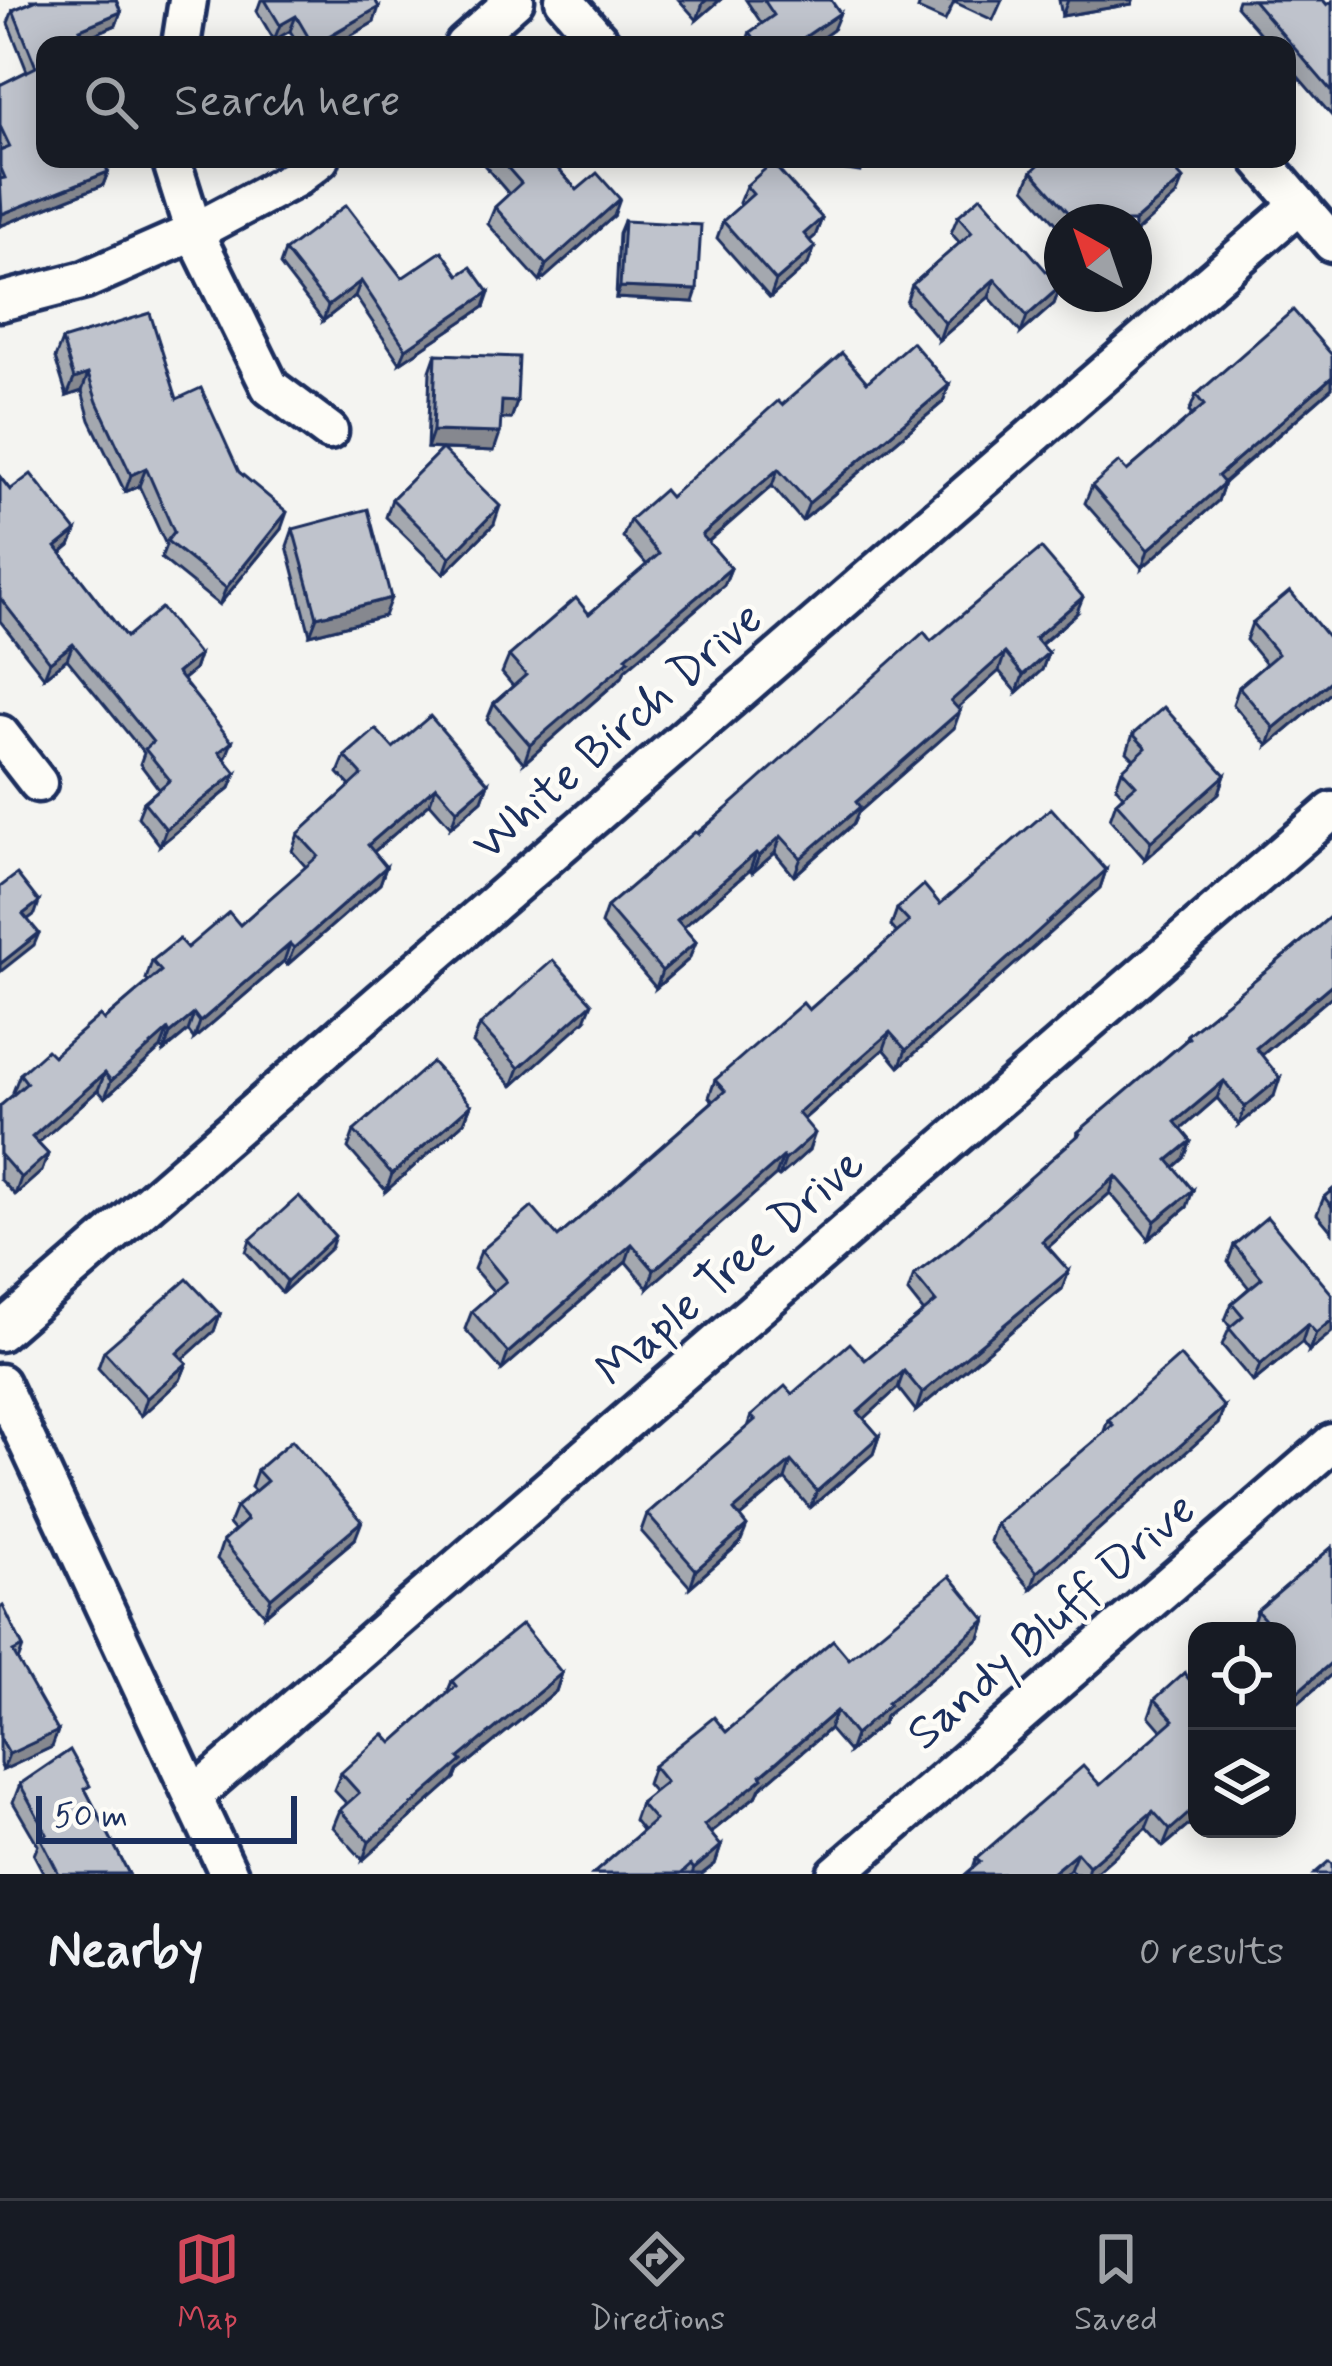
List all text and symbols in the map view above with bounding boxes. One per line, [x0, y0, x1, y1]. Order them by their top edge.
search box [36, 36, 1296, 168]
icon: search [78, 69, 144, 135]
text: Search here [174, 73, 401, 132]
north arrow [1044, 204, 1152, 312]
street label: White Birch Drive [459, 588, 777, 876]
street label: Maple Tree Drive [583, 1134, 879, 1402]
street label: Sandy Bluff Drive [894, 1479, 1210, 1765]
map controls [1188, 1622, 1296, 1838]
button: locate [1188, 1622, 1296, 1730]
button: layers [1188, 1730, 1296, 1838]
scale bar [36, 1790, 297, 1843]
text: 50 m [54, 1795, 128, 1839]
text: Nearby [48, 1919, 203, 1985]
text: 0 results [1139, 1927, 1284, 1978]
tab: Map [174, 2226, 240, 2342]
tab: Directions [589, 2226, 725, 2342]
tab: Saved [1074, 2226, 1158, 2342]

